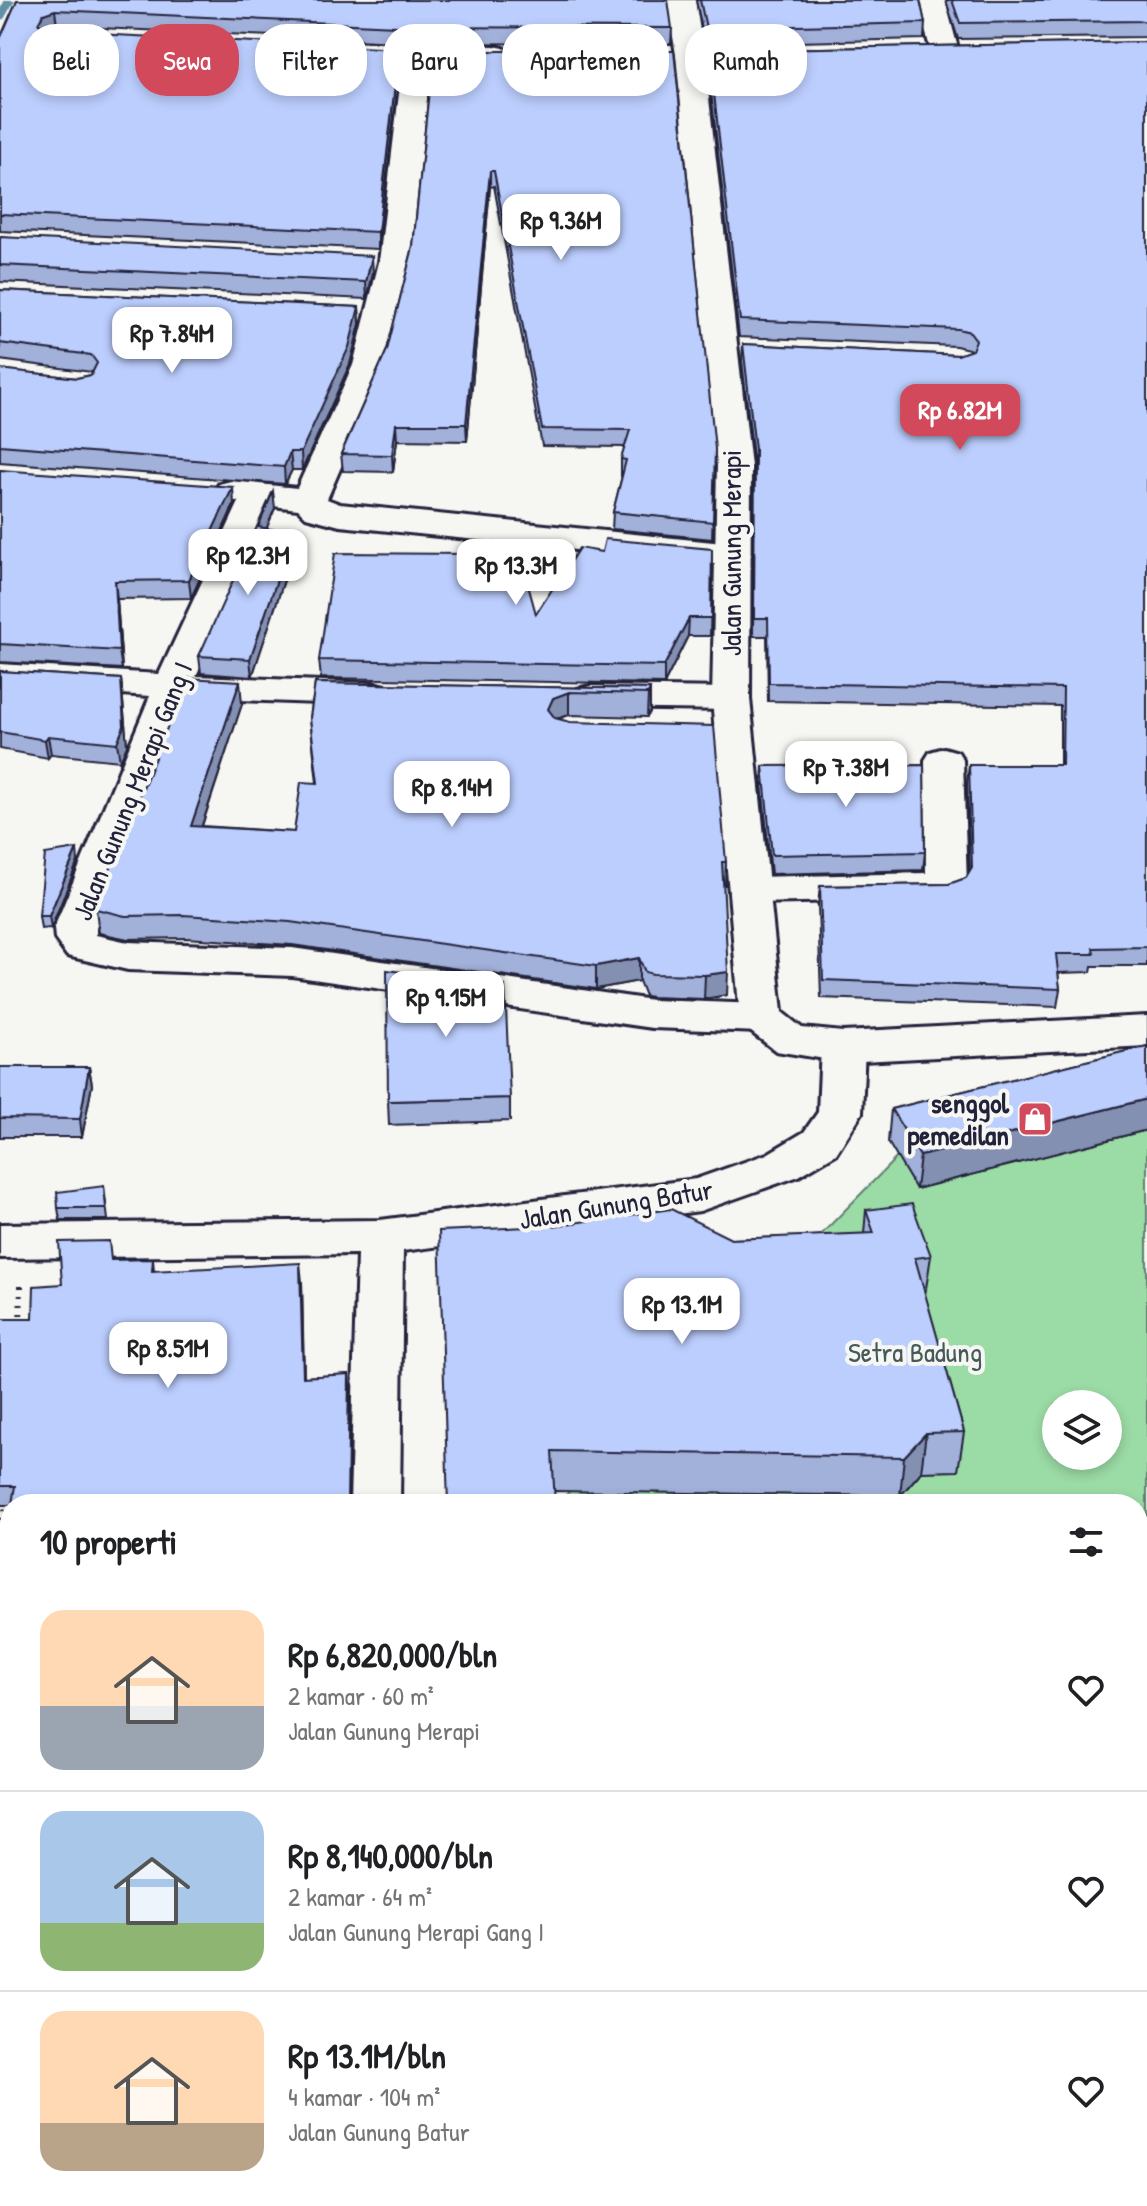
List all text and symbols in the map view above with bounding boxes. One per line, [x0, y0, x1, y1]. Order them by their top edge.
chip: Beli [24, 24, 119, 96]
chip: Sewa [135, 24, 239, 96]
chip: Filter [255, 24, 367, 96]
chip: Baru [383, 24, 486, 96]
chip: Apartemen [502, 24, 669, 96]
chip: Rumah [685, 24, 807, 96]
pin: Rp 9.36M [478, 194, 644, 262]
text: Rp 9.36M [520, 202, 602, 237]
pin: Rp 7.84M [89, 307, 255, 375]
text: Rp 7.84M [130, 315, 214, 350]
pin: Rp 6.82M [877, 384, 1043, 452]
text: Rp 6.82M [918, 392, 1002, 427]
street label: Jalan Gunung Merapi [712, 450, 750, 656]
pin: Rp 12.3M [165, 529, 331, 597]
text: Rp 12.3M [206, 537, 290, 572]
pin: Rp 13.3M [433, 539, 599, 607]
text: Rp 13.3M [475, 547, 557, 582]
street label: Jalan Gunung Merapi Gang I [63, 656, 201, 926]
pin: Rp 7.38M [763, 741, 929, 809]
text: Rp 7.38M [803, 749, 889, 784]
pin: Rp 8.14M [369, 761, 535, 829]
text: Rp 8.14M [412, 769, 492, 804]
pin: Rp 9.15M [363, 971, 529, 1039]
text: Rp 9.15M [406, 979, 486, 1014]
place label: senggol pemedilan [907, 1084, 1010, 1155]
shop icon: senggol pemedilan [1016, 1100, 1054, 1138]
street label: Jalan Gunung Batur [516, 1170, 716, 1238]
pin: Rp 13.1M [599, 1278, 765, 1346]
text: Rp 13.1M [642, 1286, 722, 1321]
pin: Rp 8.51M [85, 1322, 251, 1390]
text: Rp 8.51M [127, 1330, 209, 1365]
park label: Setra Badung [848, 1333, 982, 1371]
map controls [1042, 1390, 1122, 1470]
button: layers [1042, 1390, 1122, 1470]
text: 10 properti [40, 1519, 177, 1565]
icon: filters [1064, 1520, 1108, 1564]
text: Rp 6,820,000/bln [288, 1632, 497, 1678]
icon: home [104, 1642, 200, 1738]
icon: heart [1064, 1668, 1108, 1712]
text: 2 kamar · 60 m² [288, 1678, 434, 1713]
text: Jalan Gunung Merapi [288, 1713, 480, 1748]
text: Rp 8,140,000/bln [288, 1833, 493, 1879]
icon: home [104, 1843, 200, 1939]
icon: heart [1064, 1869, 1108, 1913]
text: 2 kamar · 64 m² [288, 1879, 432, 1914]
text: Jalan Gunung Merapi Gang I [288, 1914, 544, 1949]
text: Rp 13.1M/bln [288, 2033, 446, 2079]
icon: home [104, 2043, 200, 2139]
icon: heart [1064, 2069, 1108, 2113]
text: 4 kamar · 104 m² [288, 2079, 440, 2114]
text: Jalan Gunung Batur [288, 2114, 470, 2149]

